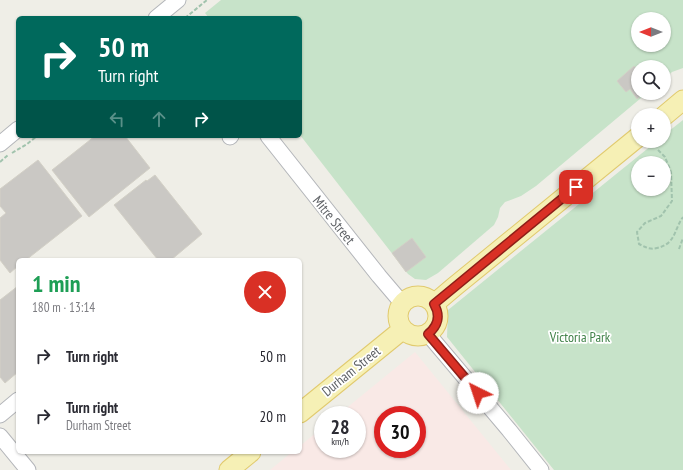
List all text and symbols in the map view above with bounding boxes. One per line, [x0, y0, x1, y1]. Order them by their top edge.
north arrow [631, 12, 671, 52]
map controls [631, 12, 671, 196]
text: 50 m [98, 28, 149, 65]
icon: right [32, 32, 84, 84]
button: search [631, 60, 671, 100]
text: Turn right [98, 64, 158, 87]
icon: left [106, 108, 128, 130]
icon: ahead [148, 108, 170, 130]
icon: right [190, 108, 212, 130]
button: + [631, 108, 671, 148]
button: − [631, 156, 671, 196]
pin [559, 170, 593, 204]
icon: arrive [565, 176, 587, 198]
street label: Mitre Street [309, 192, 359, 248]
text: 1 min [32, 268, 80, 299]
button: close [244, 271, 286, 313]
text: 180 m · 13:14 [32, 299, 95, 316]
park label: Victoria Park [549, 328, 611, 346]
street label: Durham Street [318, 342, 384, 400]
icon: right [32, 345, 54, 367]
text: Turn right [66, 347, 118, 366]
text: 50 m [260, 347, 286, 366]
position arrow [457, 372, 499, 414]
text: Turn right [66, 398, 118, 417]
icon: right [32, 405, 54, 427]
speed limit sign: 30 [374, 406, 426, 458]
text: 20 m [260, 407, 286, 426]
text: 28 [330, 414, 350, 440]
text: Durham Street [66, 417, 131, 434]
text: km/h [331, 435, 349, 448]

